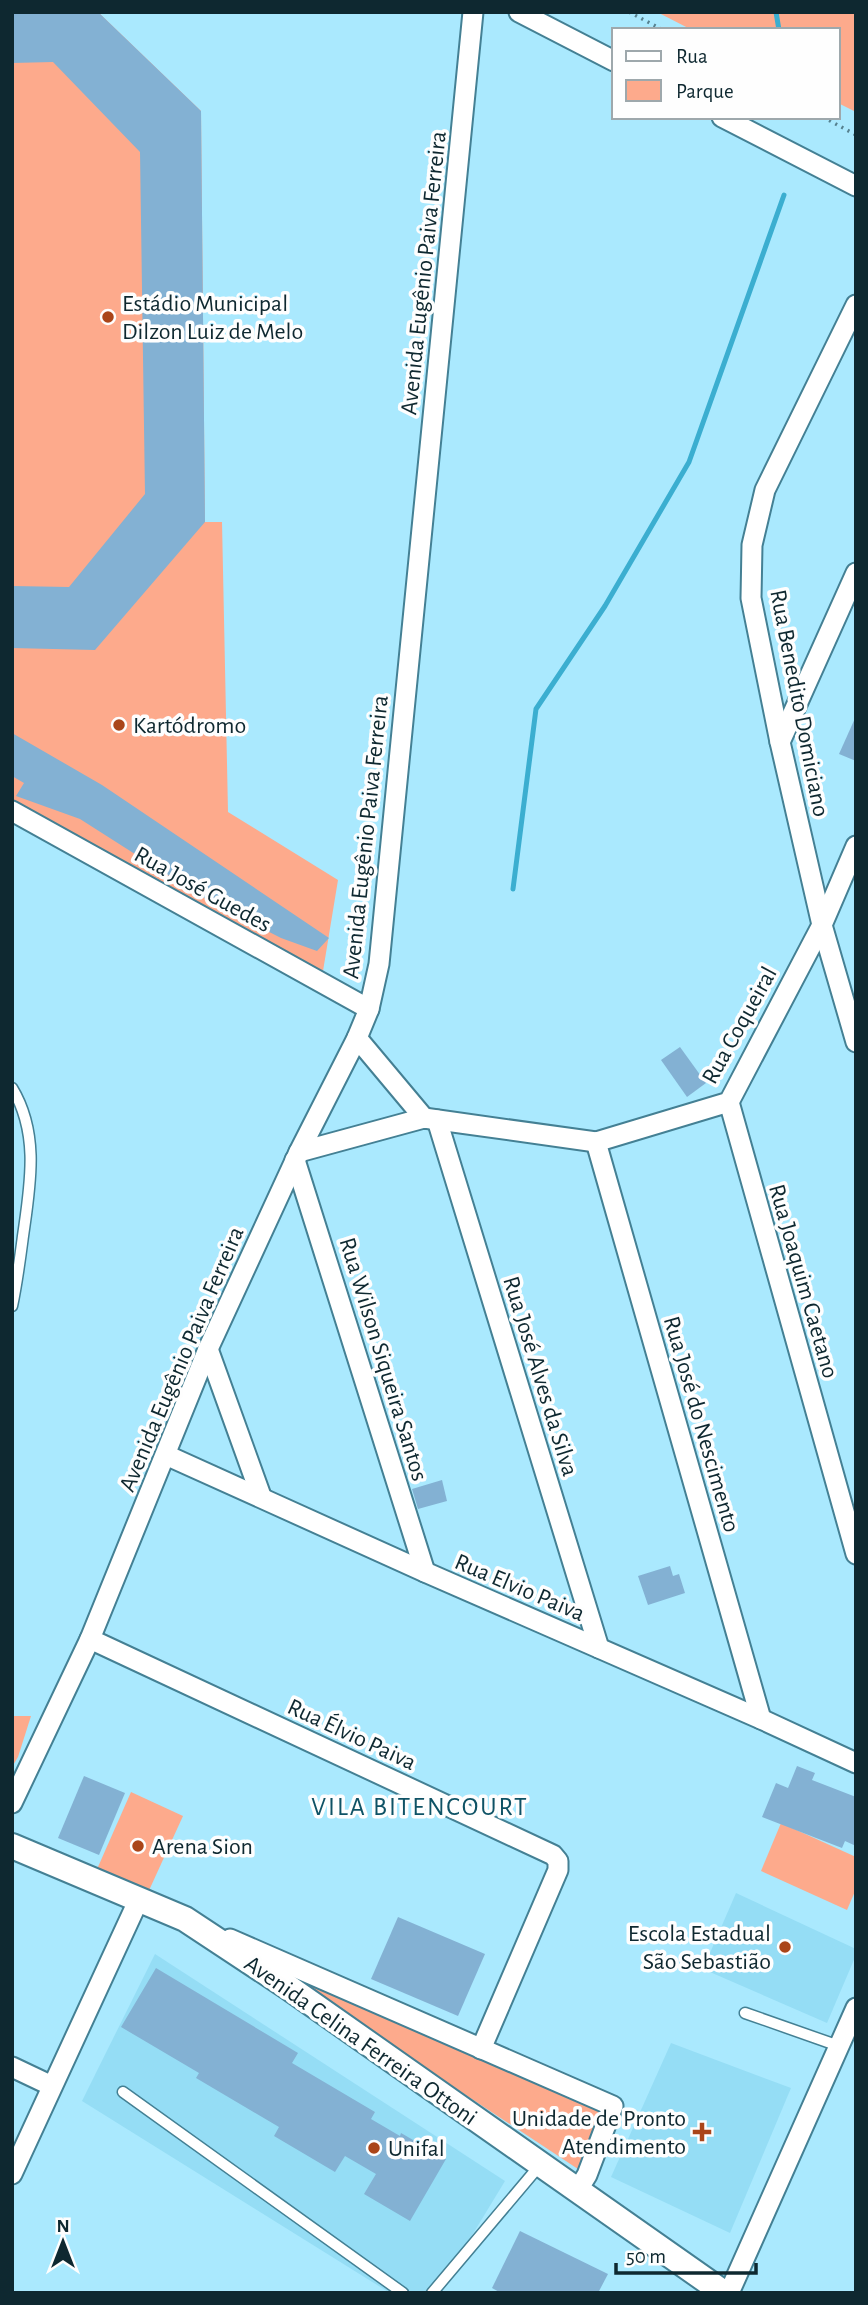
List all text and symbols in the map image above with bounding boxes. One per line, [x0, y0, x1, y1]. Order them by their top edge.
legend [612, 28, 840, 119]
text: Rua [676, 46, 708, 67]
text: Parque [676, 81, 734, 102]
street label: Avenida Eugênio Paiva Ferreira [397, 130, 451, 416]
place label: Estádio Municipal Dilzon Luiz de Melo [122, 292, 303, 344]
marker: Estádio Municipal Dilzon Luiz de Melo [100, 309, 116, 325]
street label: Rua Benedito Domiciano [765, 588, 833, 819]
street label: Avenida Eugênio Paiva Ferreira [339, 694, 393, 980]
place label: Kartódromo [133, 714, 246, 738]
marker: Kartódromo [111, 717, 127, 733]
street label: Rua José Guedes [130, 842, 275, 937]
street label: Rua Coqueiral [698, 963, 782, 1088]
street label: Rua Joaquim Caetano [764, 1182, 842, 1381]
street label: Avenida Eugênio Paiva Ferreira [115, 1223, 249, 1495]
street label: Rua Wilson Siqueira Santos [335, 1235, 432, 1484]
street label: Rua José Alves da Silva [498, 1273, 582, 1479]
street label: Rua José do Nescimento [659, 1313, 743, 1535]
street label: Rua Elvio Paiva [451, 1550, 588, 1626]
street label: Rua Élvio Paiva [284, 1693, 420, 1775]
district label: VILA BITENCOURT [311, 1794, 529, 1820]
place label: Arena Sion [152, 1835, 253, 1859]
marker: Arena Sion [130, 1838, 146, 1854]
place label: Escola Estadual São Sebastião [628, 1922, 771, 1974]
marker: Escola Estadual São Sebastião [777, 1939, 793, 1955]
street label: Avenida Celina Ferreira Ottoni [240, 1951, 481, 2130]
place label: Unidade de Pronto Atendimento [512, 2107, 686, 2159]
marker: Unidade de Pronto Atendimento [692, 2122, 712, 2142]
place label: Unifal [388, 2137, 445, 2161]
marker: Unifal [366, 2140, 382, 2156]
north arrow [28, 2207, 98, 2277]
text: N [56, 2217, 70, 2236]
scale bar [616, 2232, 756, 2276]
text: 50 m [626, 2246, 666, 2267]

